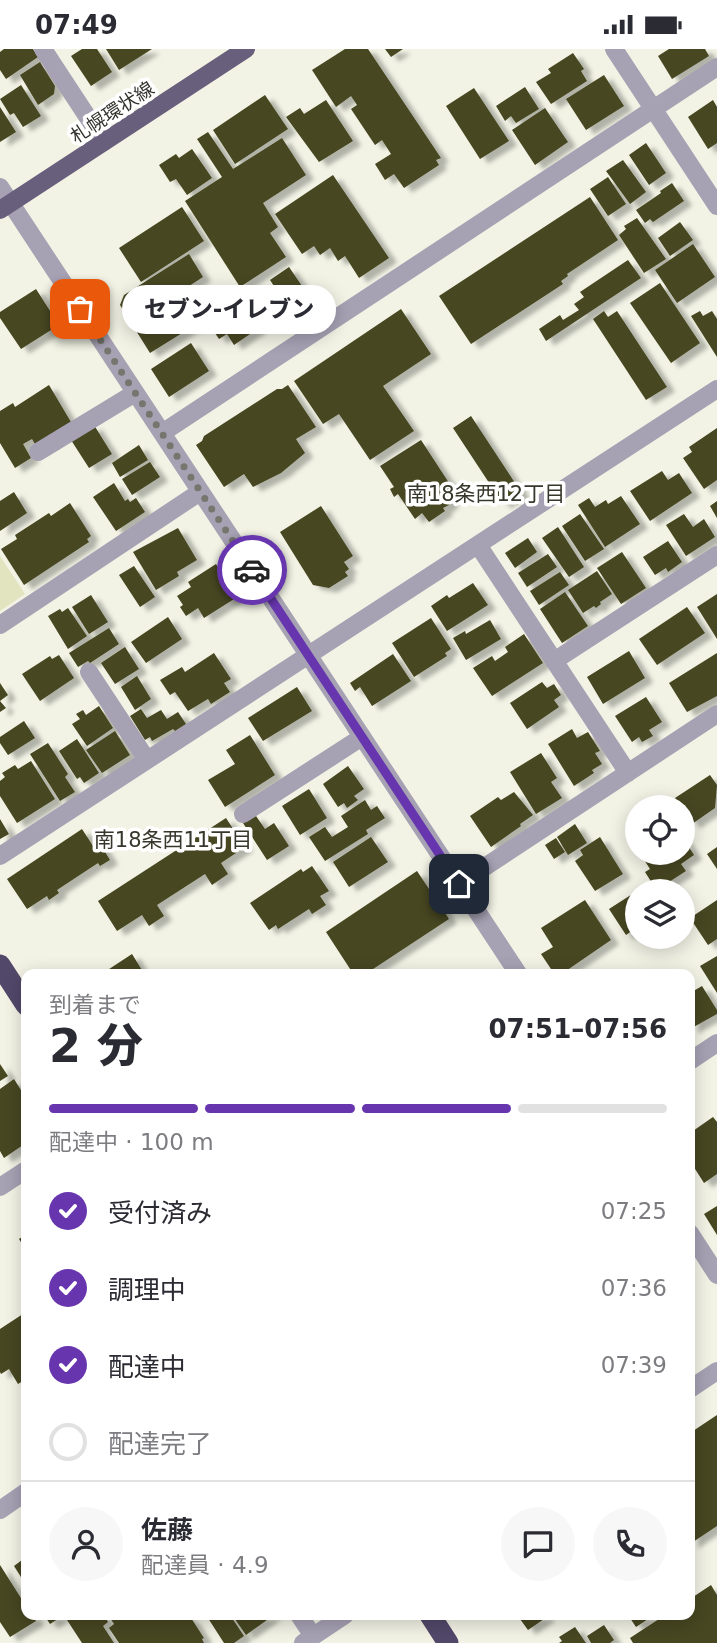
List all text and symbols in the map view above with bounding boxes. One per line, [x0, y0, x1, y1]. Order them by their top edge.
text: 07:49 [35, 10, 118, 40]
street label: 札幌環状線 [66, 77, 158, 147]
pin [50, 279, 110, 339]
callout: セブン-イレブン [122, 285, 336, 333]
icon: bag [61, 290, 99, 328]
text: セブン-イレブン [144, 296, 314, 322]
district label: 南18条西12丁目 [407, 482, 565, 506]
courier [217, 535, 287, 605]
icon: car [233, 551, 271, 589]
map controls [625, 795, 695, 949]
button: locate [625, 795, 695, 865]
district label: 南18条西11丁目 [94, 828, 252, 852]
pin [429, 854, 489, 914]
icon: home [440, 865, 478, 903]
button: layers [625, 879, 695, 949]
text: 到着まで [49, 992, 141, 1018]
text: 07:51–07:56 [488, 1014, 667, 1044]
text: 2 分 [49, 1019, 143, 1073]
text: 配達中 · 100 m [49, 1129, 214, 1155]
icon: check [49, 1192, 87, 1230]
text: 受付済み [108, 1198, 212, 1228]
text: 07:25 [601, 1198, 667, 1224]
icon: check [49, 1269, 87, 1307]
text: 調理中 [108, 1275, 186, 1305]
text: 07:36 [601, 1275, 667, 1301]
icon: check [49, 1346, 87, 1384]
text: 配達中 [108, 1352, 186, 1382]
text: 07:39 [601, 1352, 667, 1378]
text: 配達完了 [108, 1429, 212, 1459]
button: person [49, 1507, 123, 1581]
button: chat [501, 1507, 575, 1581]
button: phone [593, 1507, 667, 1581]
text: 佐藤 [141, 1515, 193, 1545]
text: 配達員 · 4.9 [141, 1552, 269, 1578]

